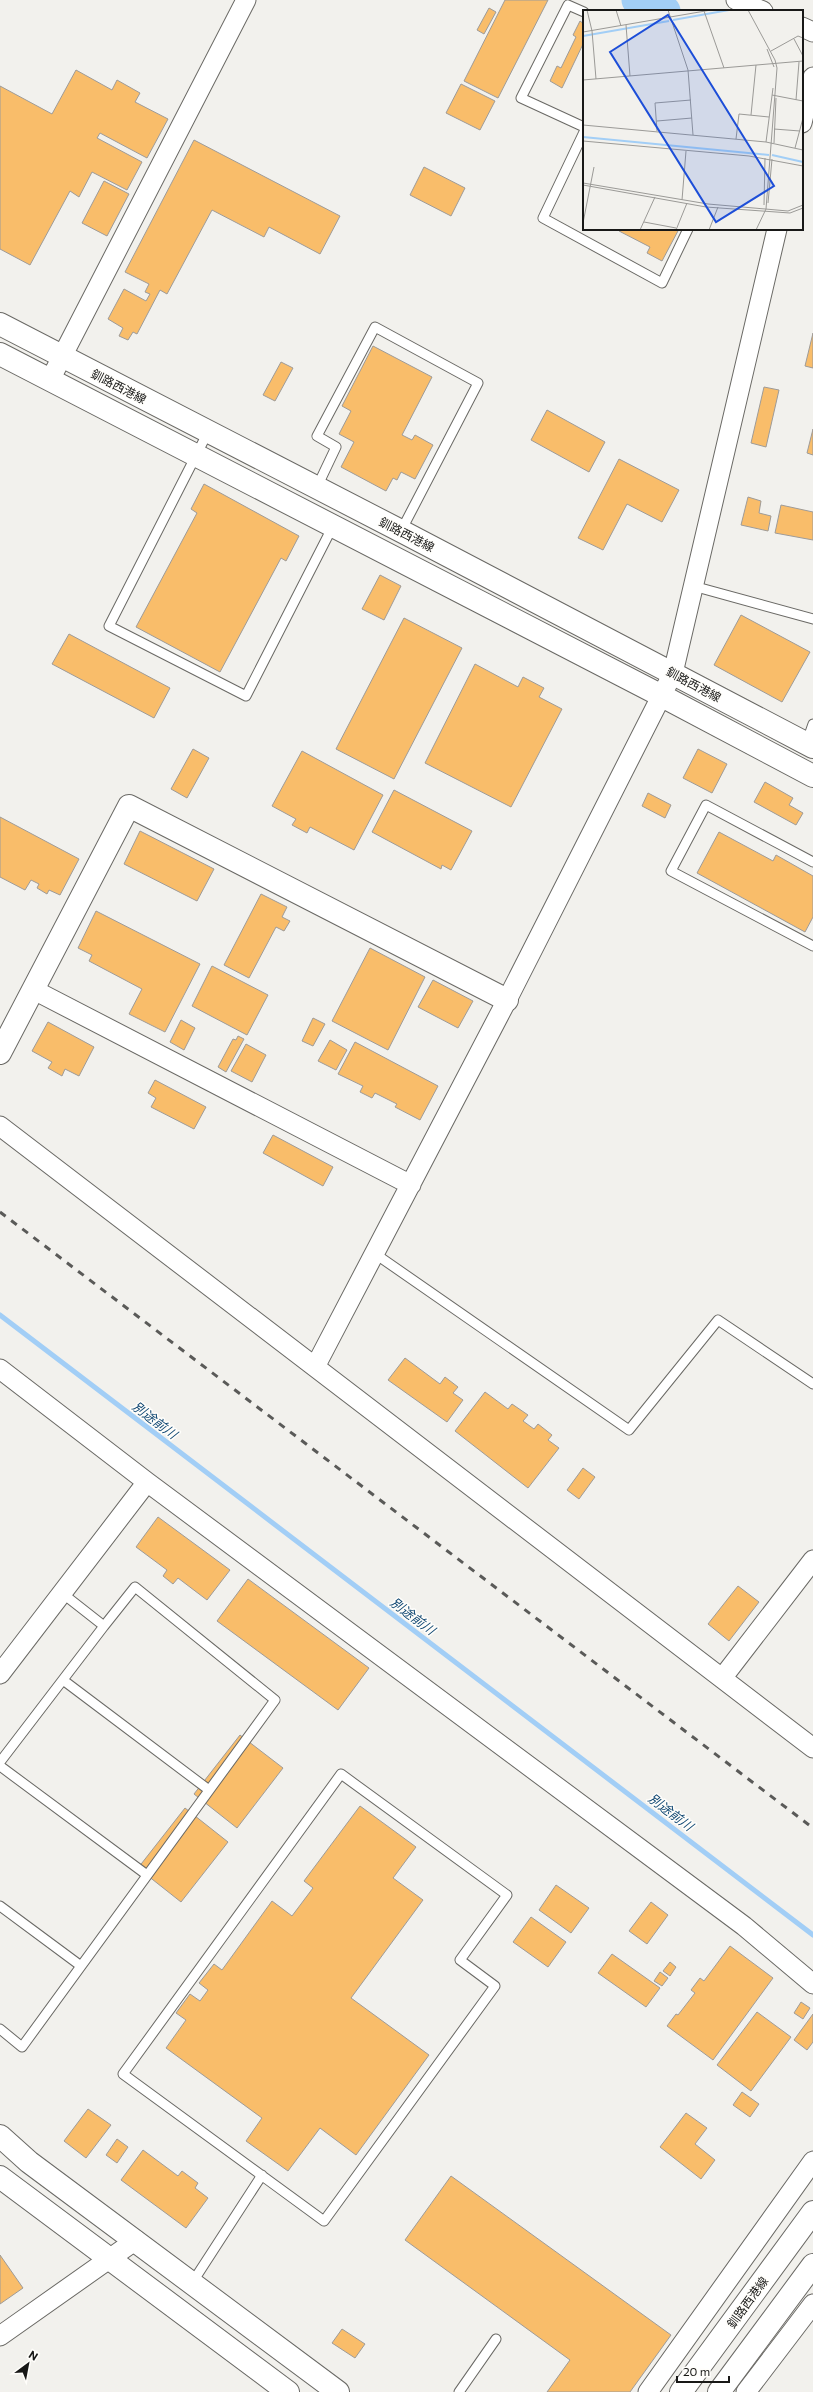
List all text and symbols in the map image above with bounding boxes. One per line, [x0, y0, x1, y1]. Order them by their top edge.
inset map [583, 10, 803, 230]
street label: 釧路西港線 [89, 366, 149, 406]
street label: 釧路西港線 [377, 514, 437, 554]
street label: 釧路西港線 [664, 664, 724, 704]
water label: 別途前川 [129, 1398, 182, 1443]
water label: 別途前川 [387, 1594, 440, 1639]
water label: 別途前川 [645, 1790, 698, 1835]
street label: 釧路西港線 [724, 2274, 770, 2330]
north arrow [8, 2344, 48, 2384]
text: N [27, 2347, 41, 2363]
scale bar [677, 2358, 729, 2384]
text: 20 m [683, 2364, 710, 2378]

